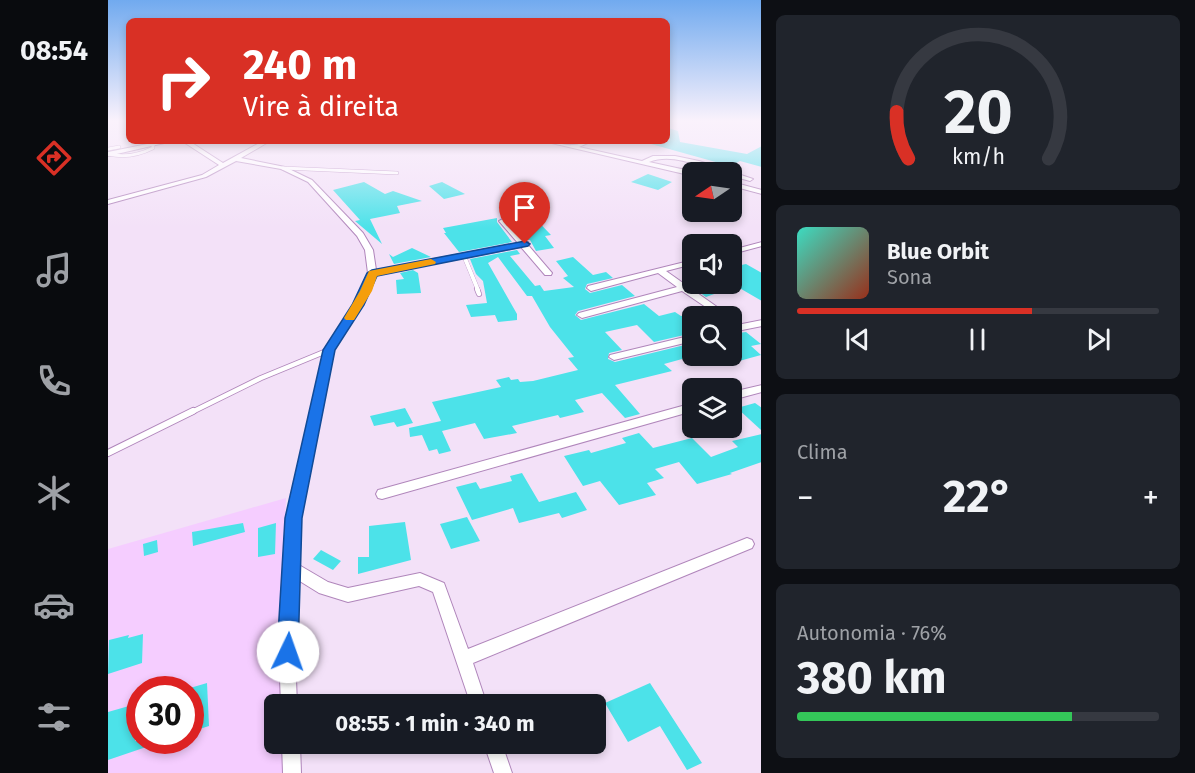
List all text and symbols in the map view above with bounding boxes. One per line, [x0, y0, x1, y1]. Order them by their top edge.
text: 08:54 [20, 35, 88, 67]
text: 240 m [243, 40, 357, 90]
icon: right [144, 42, 222, 120]
text: 20 [944, 75, 1012, 150]
text: Vire à direita [243, 91, 399, 123]
icon: directions [33, 137, 75, 179]
text: km/h [951, 145, 1005, 171]
north arrow [682, 162, 742, 222]
map controls [682, 162, 742, 438]
pin [499, 182, 550, 244]
icon: arrive [508, 191, 541, 224]
button: sound [682, 234, 742, 294]
text: Blue Orbit [887, 238, 989, 265]
icon: music [33, 249, 75, 291]
text: Sona [887, 265, 932, 289]
button: search [682, 306, 742, 366]
icon: previous [841, 323, 874, 356]
icon: pause [961, 323, 994, 356]
icon: next [1082, 323, 1115, 356]
icon: phone [33, 360, 75, 402]
button: layers [682, 378, 742, 438]
text: Clima [797, 440, 848, 464]
text: 22° [943, 470, 1013, 524]
icon: climate [33, 472, 75, 514]
text: − [797, 478, 814, 518]
text: + [1143, 478, 1159, 518]
icon: car [33, 584, 75, 626]
position arrow [256, 620, 320, 684]
text: Autonomia · 76% [797, 621, 947, 645]
text: 380 km [797, 651, 946, 705]
speed limit sign: 30 [126, 676, 204, 754]
icon: filters [33, 696, 75, 738]
text: 08:55 · 1 min · 340 m [335, 710, 535, 737]

